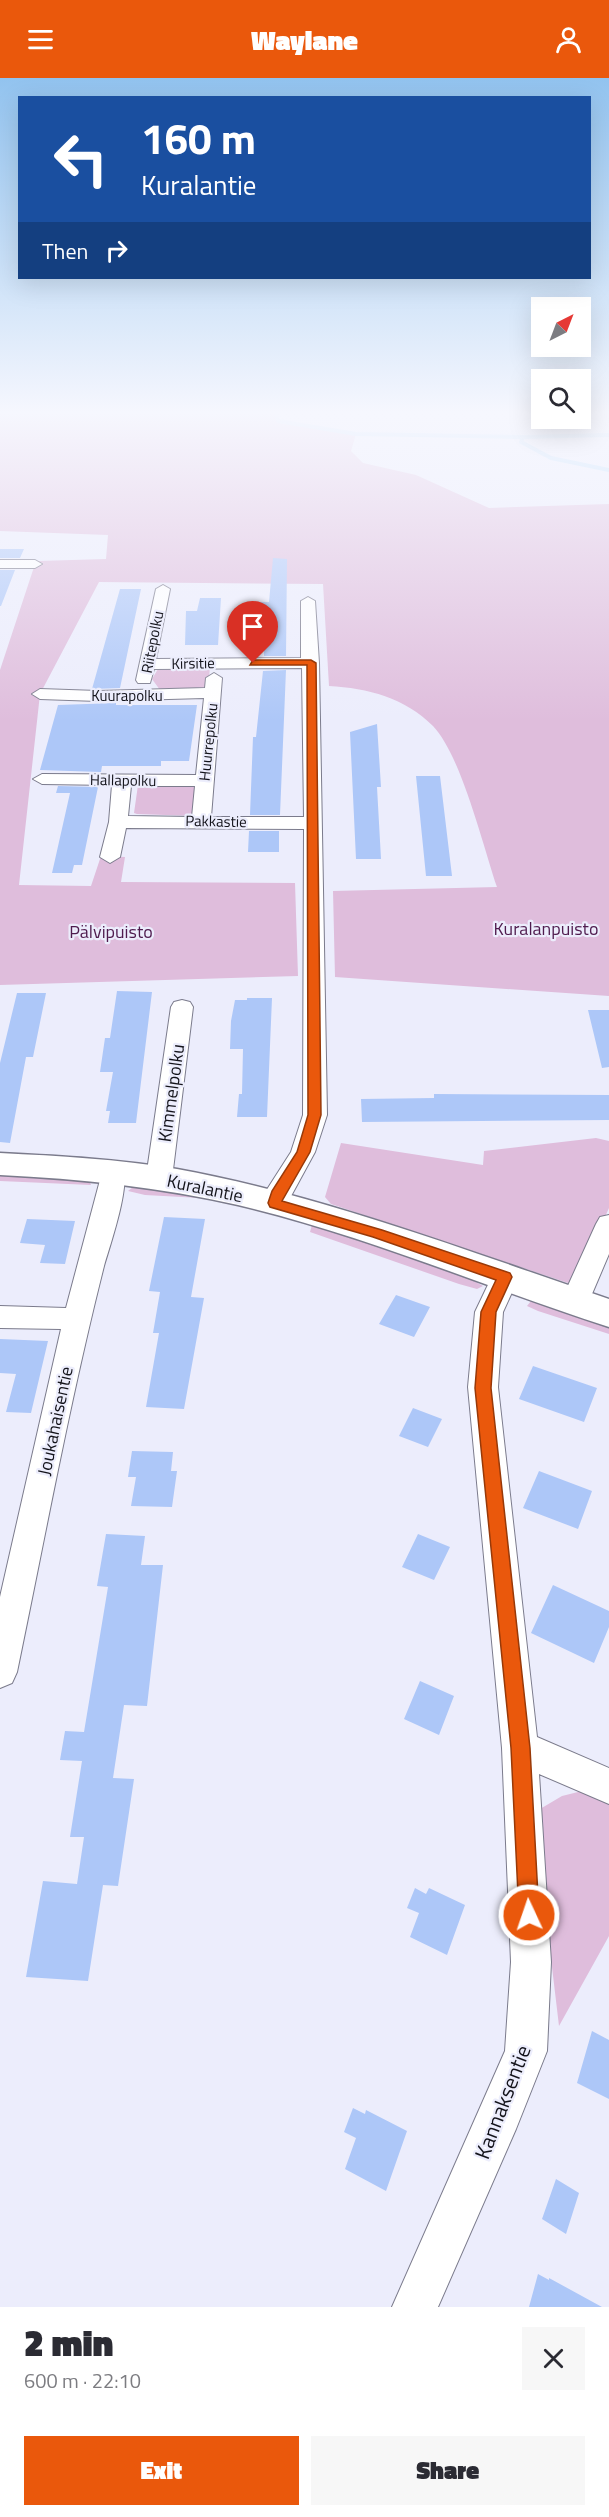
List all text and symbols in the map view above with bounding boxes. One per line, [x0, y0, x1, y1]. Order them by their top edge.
text: Waylane [251, 19, 358, 60]
icon: menu [24, 23, 57, 56]
icon: person [552, 23, 585, 56]
text: 160 m [141, 106, 256, 170]
icon: left [42, 120, 120, 198]
text: Kuralantie [141, 164, 256, 205]
text: Then [42, 234, 88, 268]
icon: right [100, 234, 133, 267]
north arrow [531, 297, 591, 357]
map controls [531, 297, 591, 429]
button: search [531, 369, 591, 429]
pin [227, 601, 278, 663]
street label: Riitepolku [135, 609, 169, 675]
icon: arrive [236, 610, 269, 643]
street label: Kirsitie [171, 651, 215, 675]
street label: Kuurapolku [91, 684, 163, 707]
street label: Huurrepolku [192, 702, 224, 782]
street label: Hallapolku [90, 768, 156, 792]
street label: Pakkastie [185, 809, 247, 833]
park label: Kuralanpuisto [494, 915, 598, 942]
park label: Pälvipuisto [69, 918, 153, 945]
street label: Kimmelpolku [151, 1042, 191, 1144]
street label: Kuralantie [165, 1167, 245, 1209]
street label: Joukahaisentie [30, 1364, 80, 1478]
position arrow [497, 1883, 561, 1947]
street label: Kannaksentie [466, 2040, 538, 2164]
text: 2 min [24, 2315, 113, 2370]
button: close [522, 2327, 585, 2390]
text: 600 m · 22:10 [24, 2365, 141, 2396]
button: Exit [24, 2436, 299, 2505]
button: Share [311, 2436, 585, 2505]

